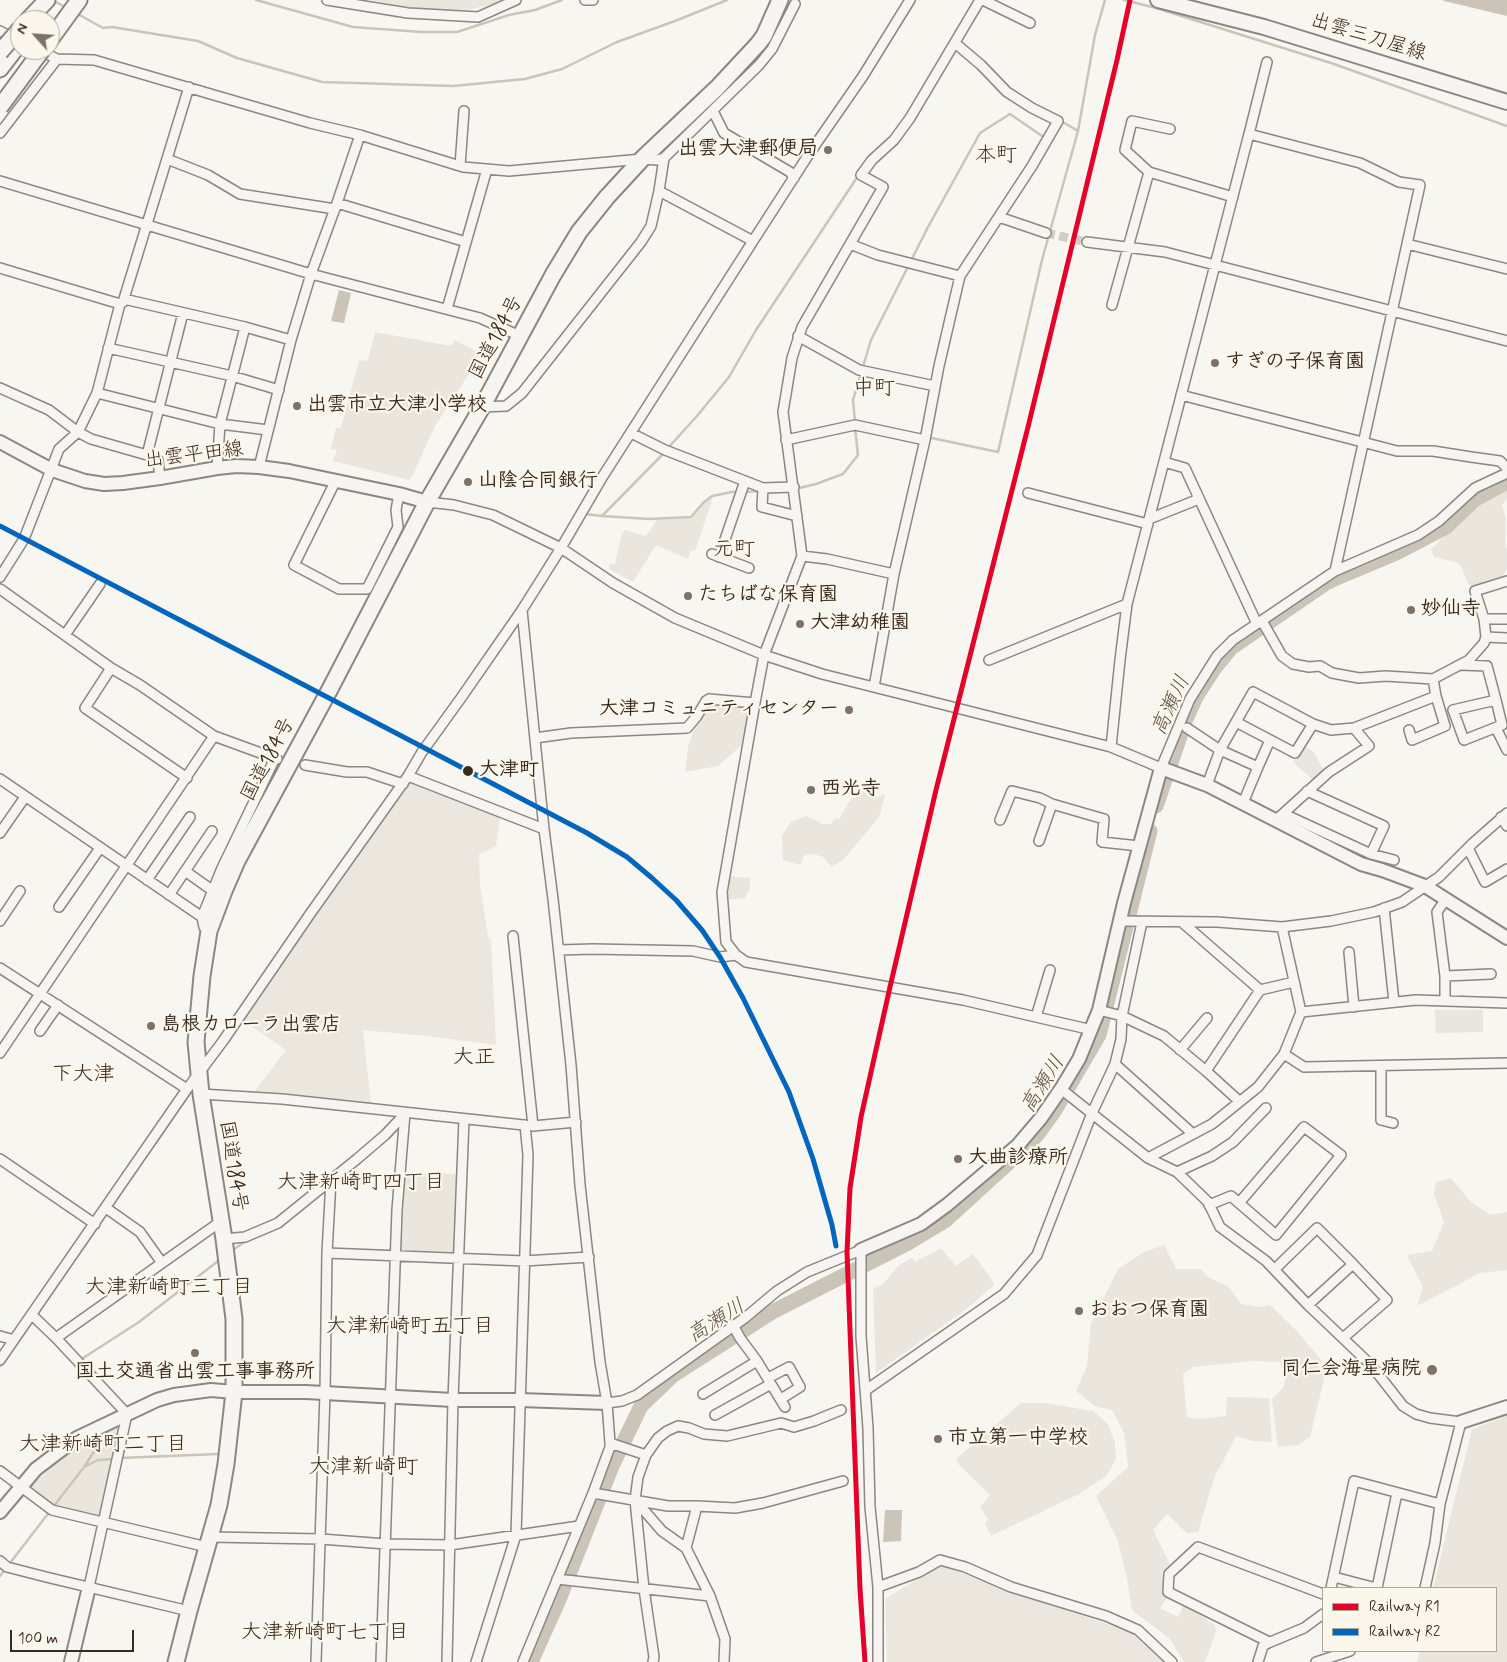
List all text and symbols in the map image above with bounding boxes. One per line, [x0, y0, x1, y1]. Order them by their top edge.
street label: 出雲三刀屋線 [1307, 9, 1429, 67]
north arrow [10, 10, 60, 60]
text: N [12, 21, 33, 37]
place label: 出雲大津郵便局 [678, 138, 818, 162]
marker: 出雲大津郵便局 [822, 144, 834, 156]
district label: 本町 [975, 144, 1017, 170]
street label: 国道184号 [465, 292, 529, 384]
place label: すぎの子保育園 [1225, 351, 1365, 375]
marker: すぎの子保育園 [1209, 357, 1221, 369]
district label: 中町 [853, 377, 895, 403]
place label: 出雲市立大津小学校 [307, 394, 487, 418]
marker: 出雲市立大津小学校 [291, 400, 303, 412]
street label: 出雲平田線 [143, 438, 245, 474]
place label: 山陰合同銀行 [478, 470, 598, 494]
marker: 山陰合同銀行 [462, 476, 474, 488]
district label: 元町 [713, 538, 755, 564]
place label: たちばな保育園 [698, 584, 838, 608]
marker: たちばな保育園 [682, 590, 694, 602]
place label: 妙仙寺 [1421, 598, 1481, 622]
marker: 妙仙寺 [1405, 604, 1417, 616]
place label: 大津幼稚園 [810, 612, 910, 636]
marker: 大津幼稚園 [794, 618, 806, 630]
water label: 高瀬川 [1147, 672, 1197, 740]
place label: 大津コミュニティセンター [599, 698, 839, 722]
marker: 大津コミュニティセンター [843, 704, 855, 716]
street label: 国道184号 [237, 714, 301, 806]
place label: 大津町 [479, 759, 539, 783]
marker: 大津町 [461, 764, 475, 778]
place label: 西光寺 [821, 778, 881, 802]
marker: 西光寺 [805, 784, 817, 796]
place label: 島根カローラ出雲店 [161, 1014, 341, 1038]
marker: 島根カローラ出雲店 [145, 1020, 157, 1032]
district label: 大正 [453, 1046, 495, 1072]
water label: 高瀬川 [1017, 1052, 1071, 1118]
district label: 下大津 [52, 1063, 114, 1089]
street label: 国道184号 [213, 1119, 251, 1213]
place label: 大曲診療所 [968, 1147, 1068, 1171]
marker: 大曲診療所 [952, 1153, 964, 1165]
district label: 大津新崎町四丁目 [277, 1171, 445, 1197]
district label: 大津新崎町三丁目 [85, 1276, 253, 1302]
water label: 高瀬川 [684, 1295, 750, 1349]
place label: おおつ保育園 [1089, 1299, 1209, 1323]
marker: おおつ保育園 [1073, 1305, 1085, 1317]
district label: 大津新崎町五丁目 [326, 1315, 494, 1341]
marker: 国土交通省出雲工事事務所 [189, 1347, 201, 1359]
place label: 同仁会海星病院 [1281, 1358, 1421, 1382]
place label: 国土交通省出雲工事事務所 [75, 1361, 315, 1385]
marker: 同仁会海星病院 [1425, 1363, 1439, 1377]
place label: 市立第一中学校 [948, 1427, 1088, 1451]
district label: 大津新崎町二丁目 [19, 1433, 187, 1459]
marker: 市立第一中学校 [932, 1433, 944, 1445]
district label: 大津新崎町 [308, 1455, 418, 1481]
legend [1322, 1587, 1497, 1652]
text: Railway R1 [1369, 1597, 1440, 1617]
scale bar [12, 1620, 136, 1652]
district label: 大津新崎町七丁目 [241, 1621, 409, 1647]
text: Railway R2 [1369, 1622, 1440, 1642]
text: 100 m [18, 1629, 58, 1649]

